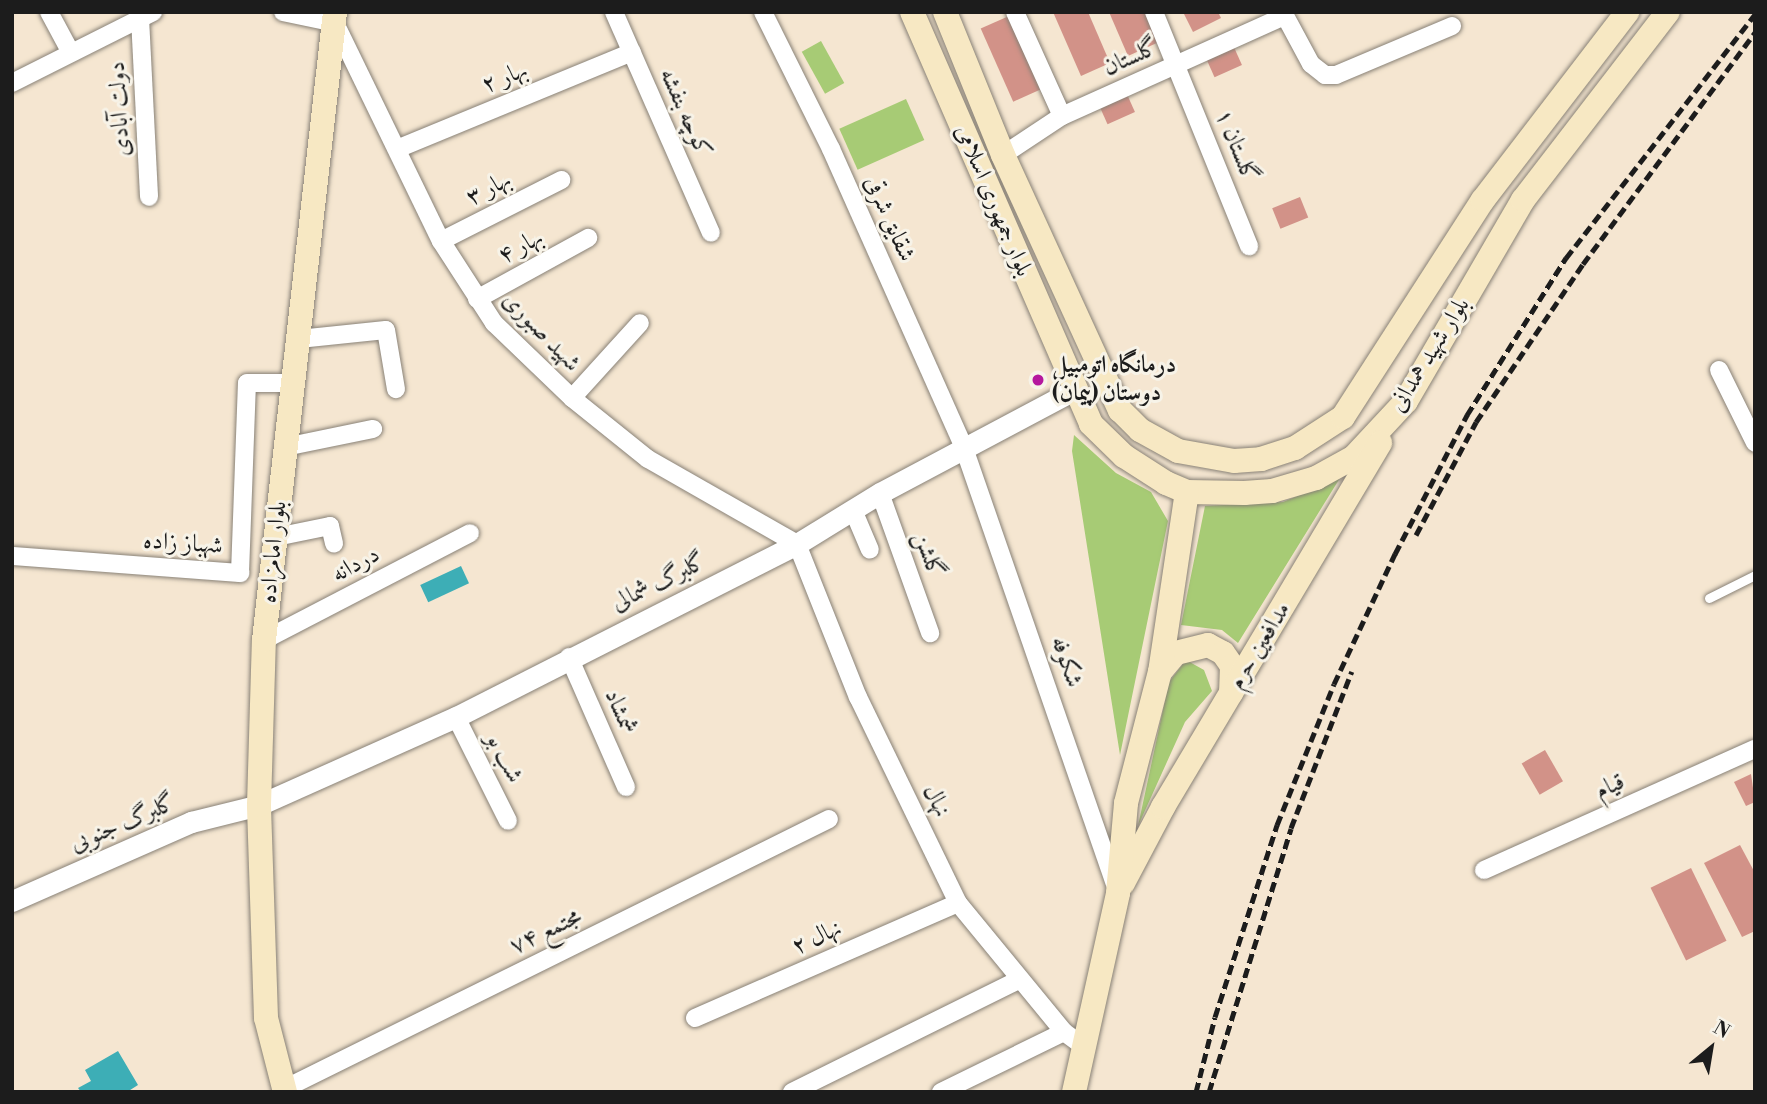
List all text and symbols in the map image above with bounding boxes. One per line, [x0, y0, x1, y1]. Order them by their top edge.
street label: گلستان [1099, 33, 1163, 83]
street label: بهار ۲ [478, 56, 532, 100]
street label: دولت آبادی [103, 61, 137, 157]
street label: کوچه بنفشه [653, 64, 717, 162]
street label: گلستان ۱ [1208, 105, 1264, 187]
street label: بلوار جمهوری اسلامی [948, 121, 1038, 281]
street label: بهار ۳ [462, 166, 516, 212]
street label: شقایق شرقی [857, 172, 921, 266]
street label: بهار ۴ [494, 223, 548, 271]
street label: شهید صبوری [496, 286, 586, 378]
street label: بلوار شهید همدانی [1383, 292, 1477, 418]
place label: درمانگاه اتومبیل دوستان (پیمان) [1052, 352, 1176, 408]
marker: درمانگاه اتومبیل دوستان (پیمان) [1030, 372, 1046, 388]
street label: بلوار امامزاده [254, 499, 294, 605]
street label: شهباز زاده [142, 527, 224, 561]
street label: گلشن [906, 528, 950, 582]
street label: دردانه [327, 541, 385, 589]
street label: گلبرگ شمالی [607, 548, 711, 618]
street label: مدافعین حرم [1223, 597, 1297, 695]
street label: شکوفه [1044, 633, 1088, 691]
street label: شمشاد [597, 685, 643, 739]
street label: شب بو [479, 728, 529, 788]
street label: قیام [1591, 768, 1629, 806]
street label: نهال [916, 780, 956, 822]
street label: گلبرگ جنوبی [66, 789, 180, 859]
street label: مجتمع ۷۴ [505, 902, 587, 962]
street label: نهال ۲ [788, 914, 846, 962]
north arrow [1676, 1013, 1746, 1083]
text: N [1709, 1016, 1734, 1044]

